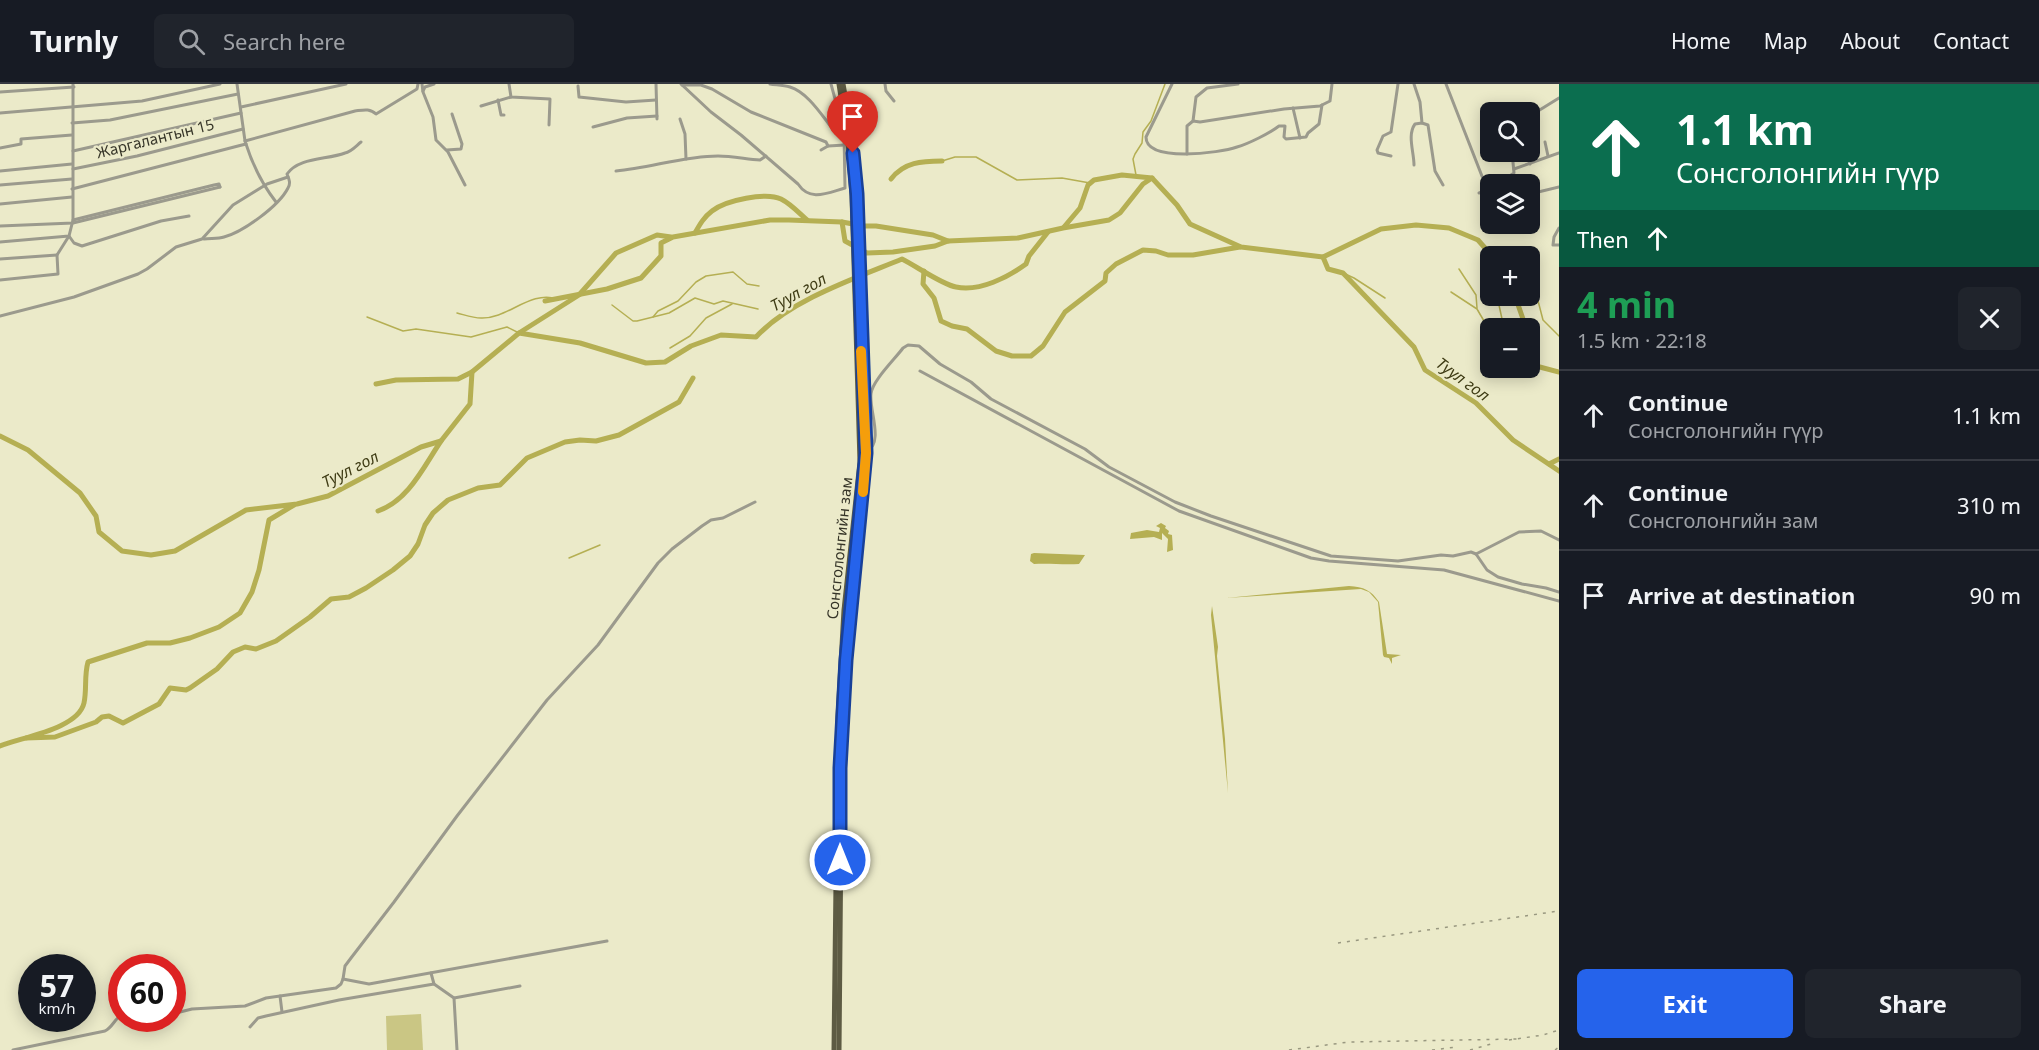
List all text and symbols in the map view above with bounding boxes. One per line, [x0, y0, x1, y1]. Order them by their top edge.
search box [154, 14, 574, 68]
text: Turnly [30, 22, 118, 60]
icon: search [175, 25, 208, 58]
text: Search here [223, 26, 345, 56]
text: Home [1671, 27, 1731, 55]
text: Map [1764, 27, 1807, 55]
text: About [1840, 27, 1900, 55]
text: Contact [1933, 27, 2009, 55]
pin [827, 91, 878, 153]
icon: arrive [836, 100, 869, 133]
text: 1.1 km [1676, 100, 1814, 157]
map controls [1480, 102, 1540, 378]
button: search [1480, 102, 1540, 162]
icon: ahead [1577, 108, 1655, 186]
street label: Жаргалантын 15 [94, 114, 216, 162]
text: Сонсголонгийн гүүр [1676, 154, 1940, 191]
button: layers [1480, 174, 1540, 234]
icon: ahead [1641, 222, 1674, 255]
text: Then [1577, 224, 1629, 254]
button: + [1480, 246, 1540, 306]
water label: Туул гол [766, 268, 830, 316]
text: 4 min [1577, 280, 1676, 329]
button: close [1958, 287, 2021, 350]
button: − [1480, 318, 1540, 378]
text: 1.5 km · 22:18 [1577, 327, 1707, 354]
water label: Туул гол [1432, 352, 1494, 406]
text: Continue [1628, 387, 1728, 417]
icon: ahead [1577, 399, 1610, 432]
text: 1.1 km [1952, 400, 2021, 430]
text: Сонсголонгийн гүүр [1628, 417, 1823, 444]
water label: Туул гол [318, 445, 382, 493]
street label: Сонсголонгийн зам [822, 476, 856, 620]
text: Continue [1628, 477, 1728, 507]
icon: ahead [1577, 489, 1610, 522]
text: 310 m [1957, 490, 2021, 520]
text: Сонсголонгийн зам [1628, 507, 1818, 534]
icon: arrive [1577, 579, 1610, 612]
text: Arrive at destination [1628, 580, 1855, 610]
text: 90 m [1970, 580, 2021, 610]
position arrow [808, 828, 872, 892]
speed limit sign: 60 [108, 954, 186, 1032]
text: 57 [40, 965, 74, 1006]
button: Exit [1577, 969, 1793, 1038]
button: Share [1805, 969, 2021, 1038]
text: km/h [39, 998, 75, 1018]

